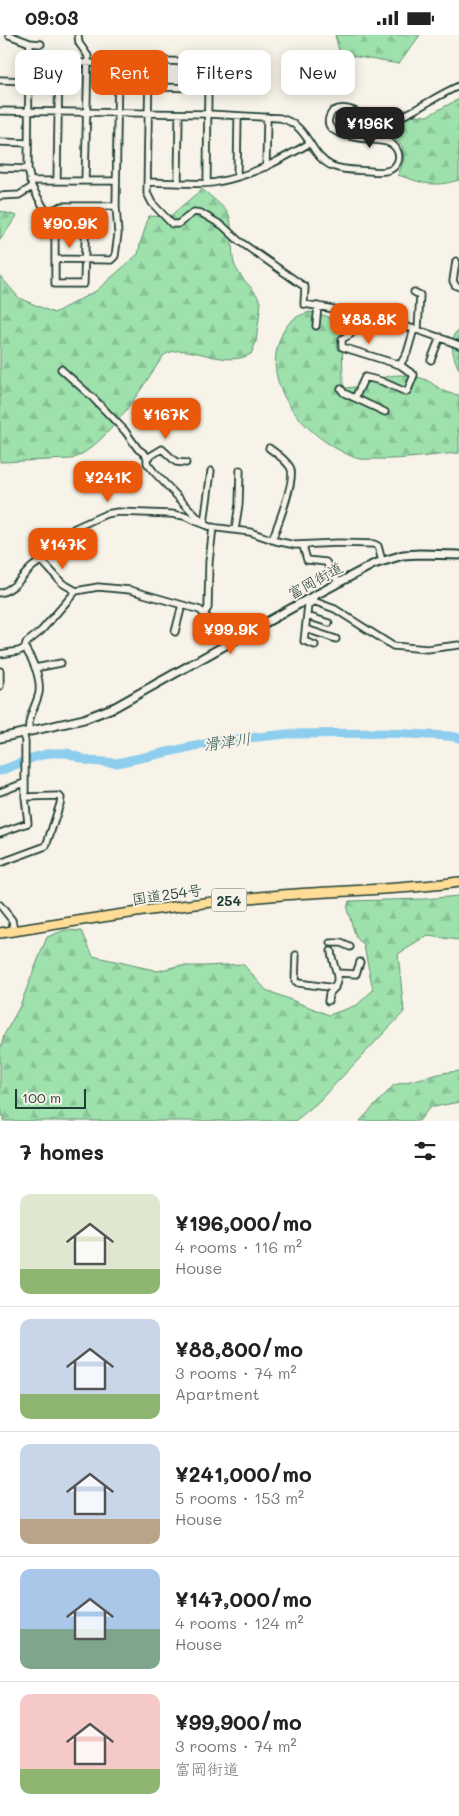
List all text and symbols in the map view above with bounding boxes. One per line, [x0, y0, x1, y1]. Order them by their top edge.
text: 09:03 [25, 5, 78, 30]
chip: Buy [15, 50, 81, 95]
chip: Rent [91, 50, 168, 95]
chip: Filters [178, 50, 271, 95]
chip: New [281, 50, 355, 95]
pin: ¥196K [335, 107, 405, 149]
text: ¥196K [346, 112, 394, 133]
pin: ¥90.9K [29, 207, 111, 249]
text: ¥90.9K [42, 212, 98, 233]
pin: ¥88.8K [328, 303, 410, 345]
text: ¥88.8K [341, 308, 397, 329]
pin: ¥167K [131, 397, 201, 440]
text: ¥167K [143, 403, 189, 424]
pin: ¥241K [73, 461, 143, 503]
text: ¥241K [84, 466, 132, 487]
pin: ¥147K [28, 527, 98, 570]
text: ¥147K [39, 533, 87, 554]
street label: 富岡街道 [284, 557, 346, 603]
pin: ¥99.9K [190, 613, 272, 655]
text: ¥99.9K [204, 618, 258, 639]
water label: 滑津川 [202, 727, 252, 755]
street label: 国道254号 [131, 879, 203, 909]
road number: 254 [212, 889, 246, 911]
scale bar [15, 1086, 86, 1109]
text: 100 m [22, 1088, 61, 1107]
icon: filters [411, 1137, 439, 1165]
text: 7 homes [20, 1138, 104, 1165]
text: ¥196,000/mo [175, 1209, 312, 1236]
icon: home [60, 1214, 120, 1274]
text: 4 rooms · 116 m² [175, 1236, 302, 1257]
text: House [175, 1257, 222, 1278]
text: ¥88,800/mo [175, 1335, 303, 1362]
icon: home [60, 1339, 120, 1399]
text: 3 rooms · 74 m² [175, 1362, 296, 1383]
text: Apartment [175, 1383, 260, 1404]
text: ¥241,000/mo [175, 1460, 312, 1487]
icon: home [60, 1464, 120, 1524]
text: 5 rooms · 153 m² [175, 1487, 304, 1508]
text: House [175, 1508, 222, 1529]
text: ¥147,000/mo [175, 1585, 312, 1612]
icon: home [60, 1589, 120, 1649]
text: 4 rooms · 124 m² [175, 1612, 304, 1633]
text: House [175, 1633, 222, 1654]
text: ¥99,900/mo [175, 1708, 302, 1735]
icon: home [60, 1714, 120, 1774]
text: 3 rooms · 74 m² [175, 1735, 296, 1756]
text: 富岡街道 [175, 1758, 239, 1779]

